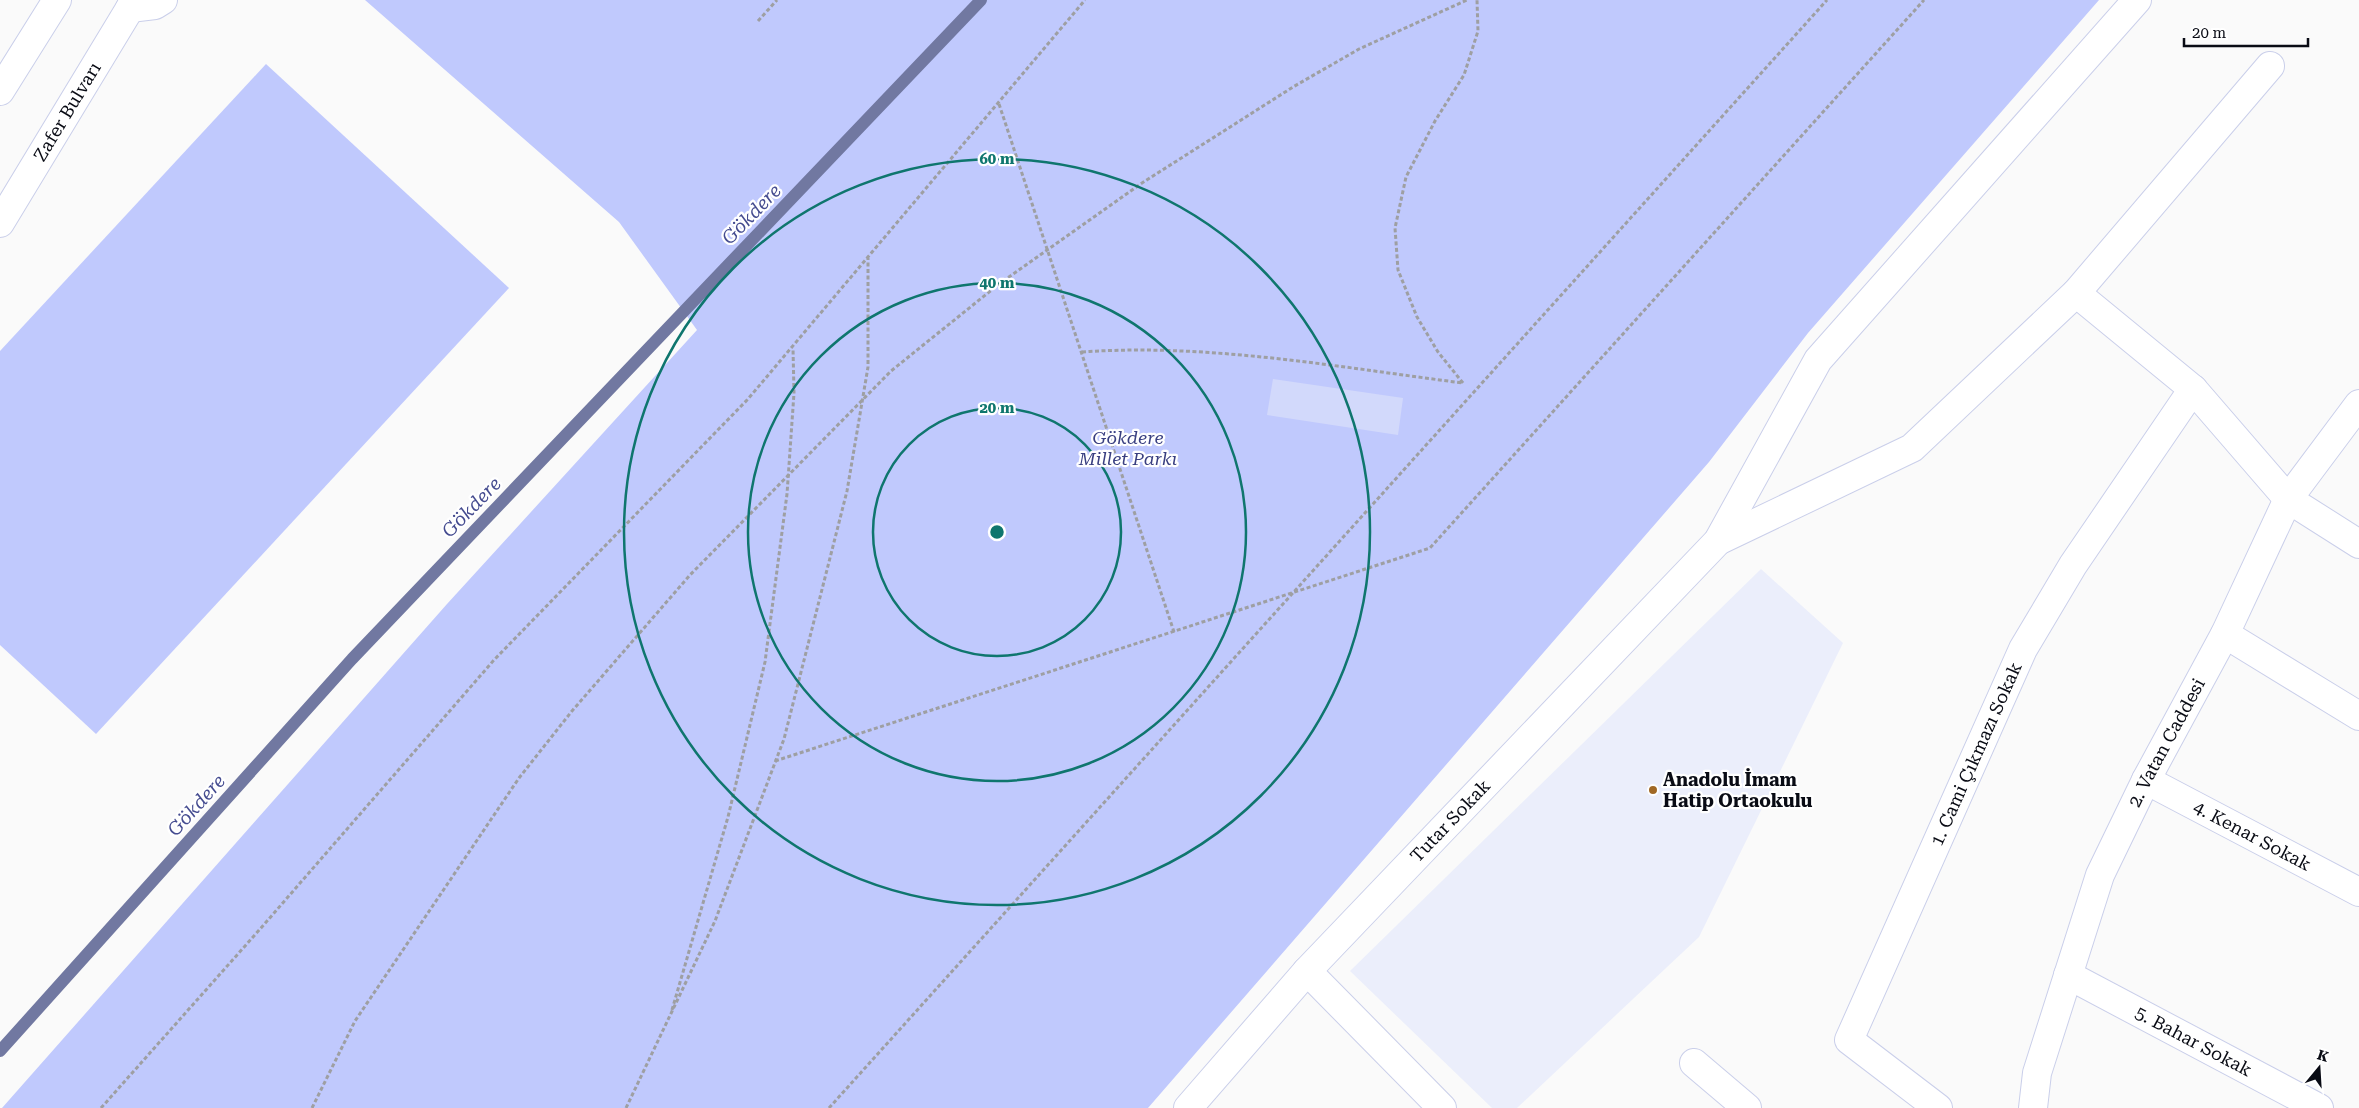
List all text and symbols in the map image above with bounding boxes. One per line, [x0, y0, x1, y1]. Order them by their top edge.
scale bar [2184, 15, 2308, 47]
text: 20 m [2192, 24, 2227, 42]
street label: Zafer Bulvarı [29, 58, 105, 165]
text: 60 m [979, 150, 1015, 168]
water label: Gökdere [717, 179, 786, 249]
text: 40 m [979, 274, 1015, 292]
text: 20 m [979, 399, 1015, 417]
park label: Gökdere Millet Parkı [1078, 427, 1177, 469]
water label: Gökdere [437, 472, 506, 542]
centre of rings [988, 523, 1006, 541]
street label: 1. Cami Çıkmazı Sokak [1926, 659, 2026, 849]
street label: 2. Vatan Caddesi [2124, 674, 2209, 810]
place label: Anadolu İmam Hatip Ortaokulu [1663, 768, 1813, 811]
water label: Gökdere [163, 769, 230, 841]
street label: Tutar Sokak [1406, 775, 1494, 866]
marker: Anadolu İmam Hatip Ortaokulu [1647, 784, 1659, 796]
street label: 4. Kenar Sokak [2190, 796, 2315, 875]
street label: 5. Bahar Sokak [2132, 1002, 2256, 1081]
north arrow [2294, 1043, 2344, 1093]
text: K [2315, 1046, 2331, 1065]

